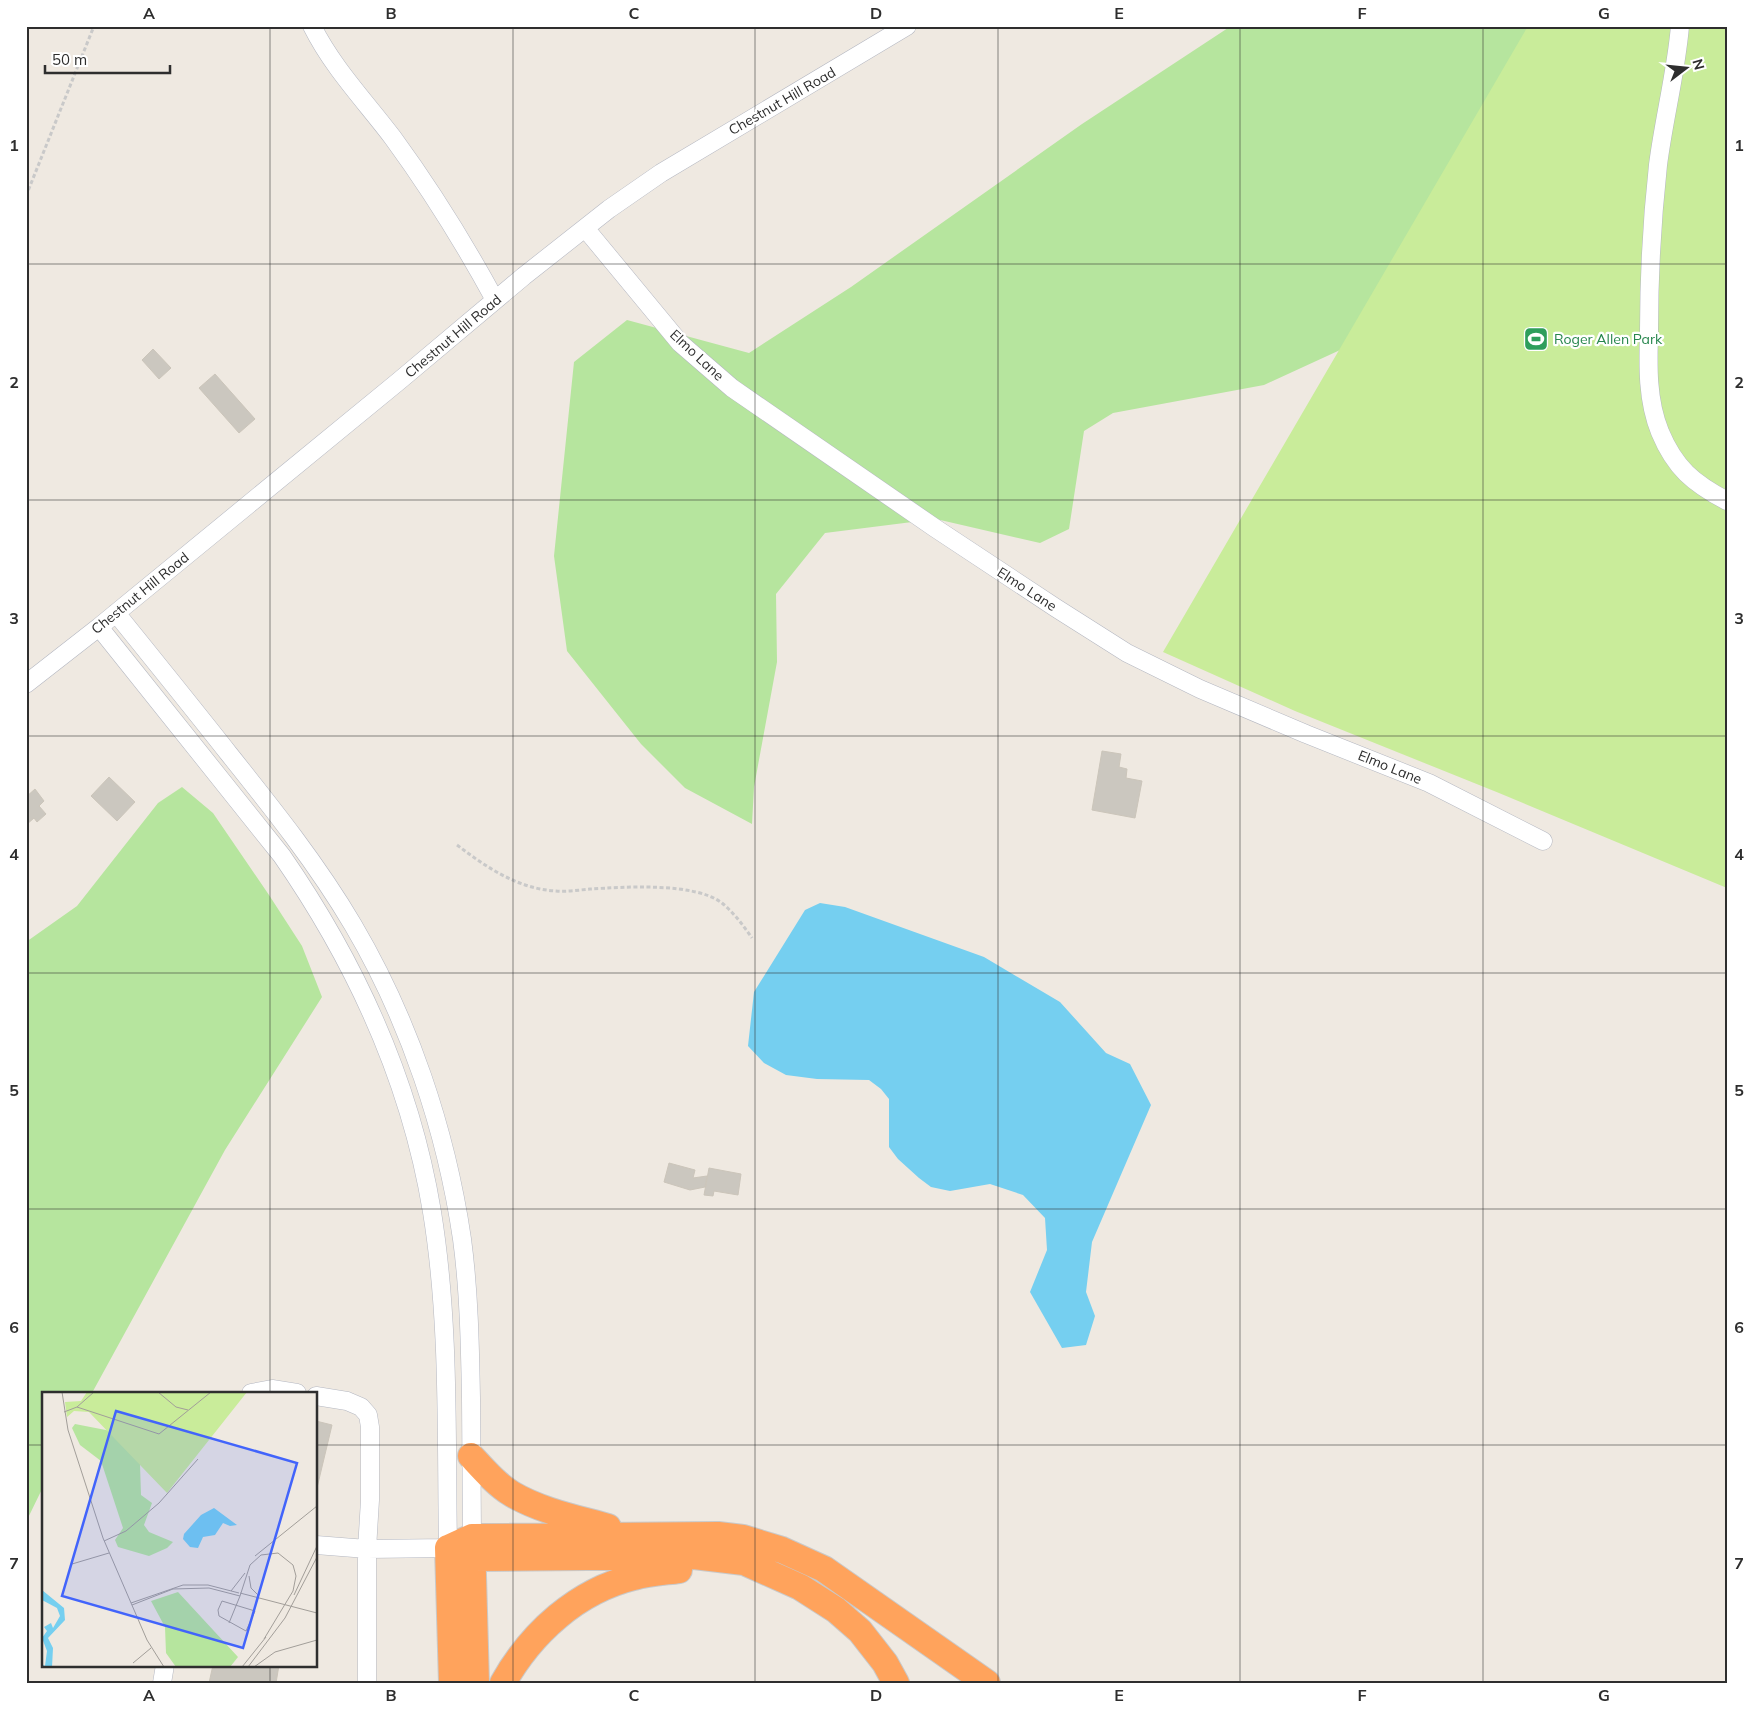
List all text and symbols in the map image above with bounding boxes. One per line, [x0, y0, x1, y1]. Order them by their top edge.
text: A [143, 3, 155, 23]
text: B [385, 3, 397, 23]
text: C [629, 3, 640, 23]
text: D [870, 3, 882, 23]
text: E [1114, 3, 1124, 23]
text: F [1357, 3, 1367, 23]
text: G [1598, 3, 1610, 23]
scale bar [45, 42, 170, 74]
north arrow [1660, 42, 1710, 92]
text: 50 m [52, 50, 87, 69]
text: N [1688, 57, 1709, 72]
street label: Chestnut Hill Road [725, 63, 839, 139]
text: 1 [9, 135, 19, 155]
text: 1 [1734, 135, 1744, 155]
street label: Chestnut Hill Road [401, 290, 505, 382]
street label: Elmo Lane [666, 325, 728, 385]
sports icon: Roger Allen Park [1523, 326, 1549, 352]
place label: Roger Allen Park [1554, 330, 1663, 348]
text: 2 [9, 372, 19, 392]
text: 2 [1734, 372, 1744, 392]
street label: Chestnut Hill Road [87, 548, 193, 638]
street label: Elmo Lane [994, 563, 1060, 615]
text: 3 [9, 608, 19, 628]
text: 3 [1734, 608, 1744, 628]
street label: Elmo Lane [1355, 746, 1425, 788]
text: 4 [9, 844, 19, 864]
text: 4 [1734, 844, 1744, 864]
text: 5 [9, 1080, 19, 1100]
text: 5 [1734, 1080, 1744, 1100]
text: 6 [9, 1317, 19, 1337]
text: 6 [1734, 1317, 1744, 1337]
inset map [42, 1392, 318, 1666]
text: 7 [9, 1553, 19, 1573]
text: 7 [1734, 1553, 1744, 1573]
text: A [143, 1685, 155, 1705]
text: B [385, 1685, 397, 1705]
text: C [629, 1685, 640, 1705]
text: D [870, 1685, 882, 1705]
text: E [1114, 1685, 1124, 1705]
text: F [1357, 1685, 1367, 1705]
text: G [1598, 1685, 1610, 1705]

